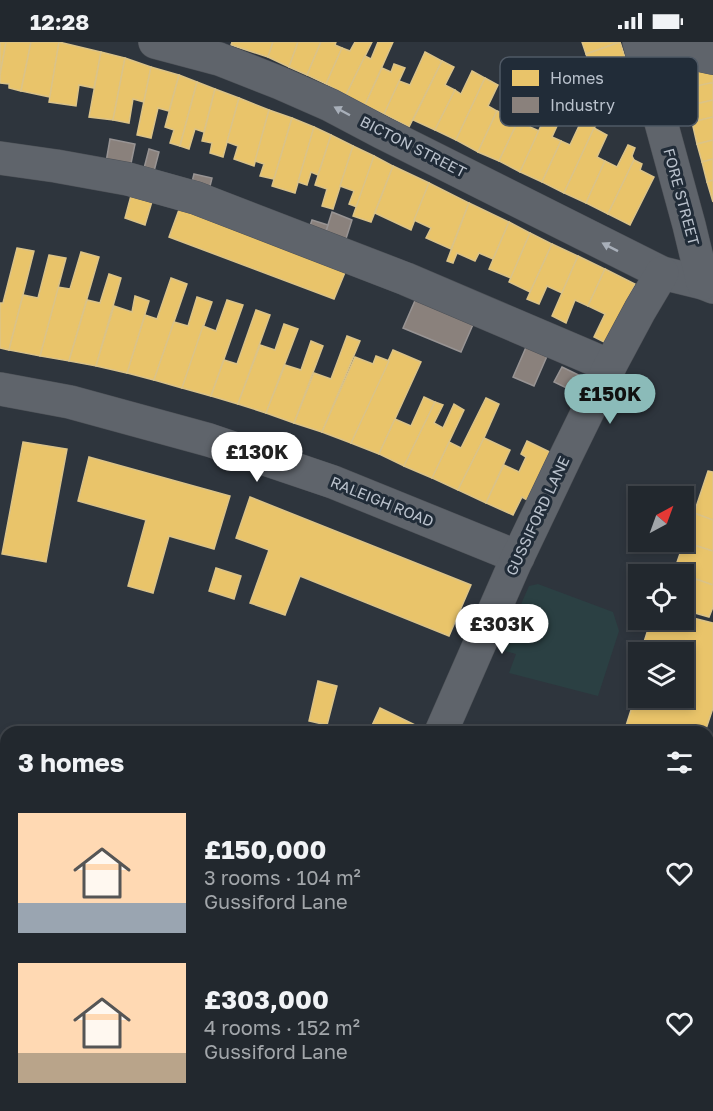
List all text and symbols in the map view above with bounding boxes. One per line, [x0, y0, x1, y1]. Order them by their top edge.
text: 12:28 [30, 8, 89, 35]
legend [500, 57, 698, 126]
text: Homes [550, 68, 604, 88]
text: Industry [550, 95, 615, 115]
one-way arrow [333, 106, 350, 116]
street label: BICTON STREET [357, 112, 469, 181]
street label: FORE STREET [660, 146, 704, 247]
one-way arrow [601, 242, 618, 251]
pin: £150K [568, 374, 652, 425]
text: £150K [578, 381, 642, 405]
pin: £130K [215, 432, 299, 483]
text: £130K [225, 439, 289, 463]
street label: GUSSIFORD LANE [502, 453, 573, 578]
street label: RALEIGH ROAD [328, 472, 437, 530]
north arrow [628, 486, 694, 552]
map controls [628, 486, 694, 708]
button: locate [628, 564, 694, 630]
pin: £303K [460, 604, 544, 655]
text: £303K [469, 611, 535, 635]
button: layers [628, 642, 694, 708]
icon: filters [663, 746, 696, 779]
text: 3 homes [18, 747, 124, 778]
text: £150,000 [204, 834, 326, 865]
icon: home [66, 837, 138, 909]
icon: heart [663, 857, 696, 890]
text: 3 rooms · 104 m² [204, 865, 361, 889]
text: Gussiford Lane [204, 889, 348, 913]
text: £303,000 [204, 984, 329, 1015]
icon: home [66, 987, 138, 1059]
icon: heart [663, 1007, 696, 1040]
text: 4 rooms · 152 m² [204, 1015, 360, 1039]
text: Gussiford Lane [204, 1039, 348, 1063]

